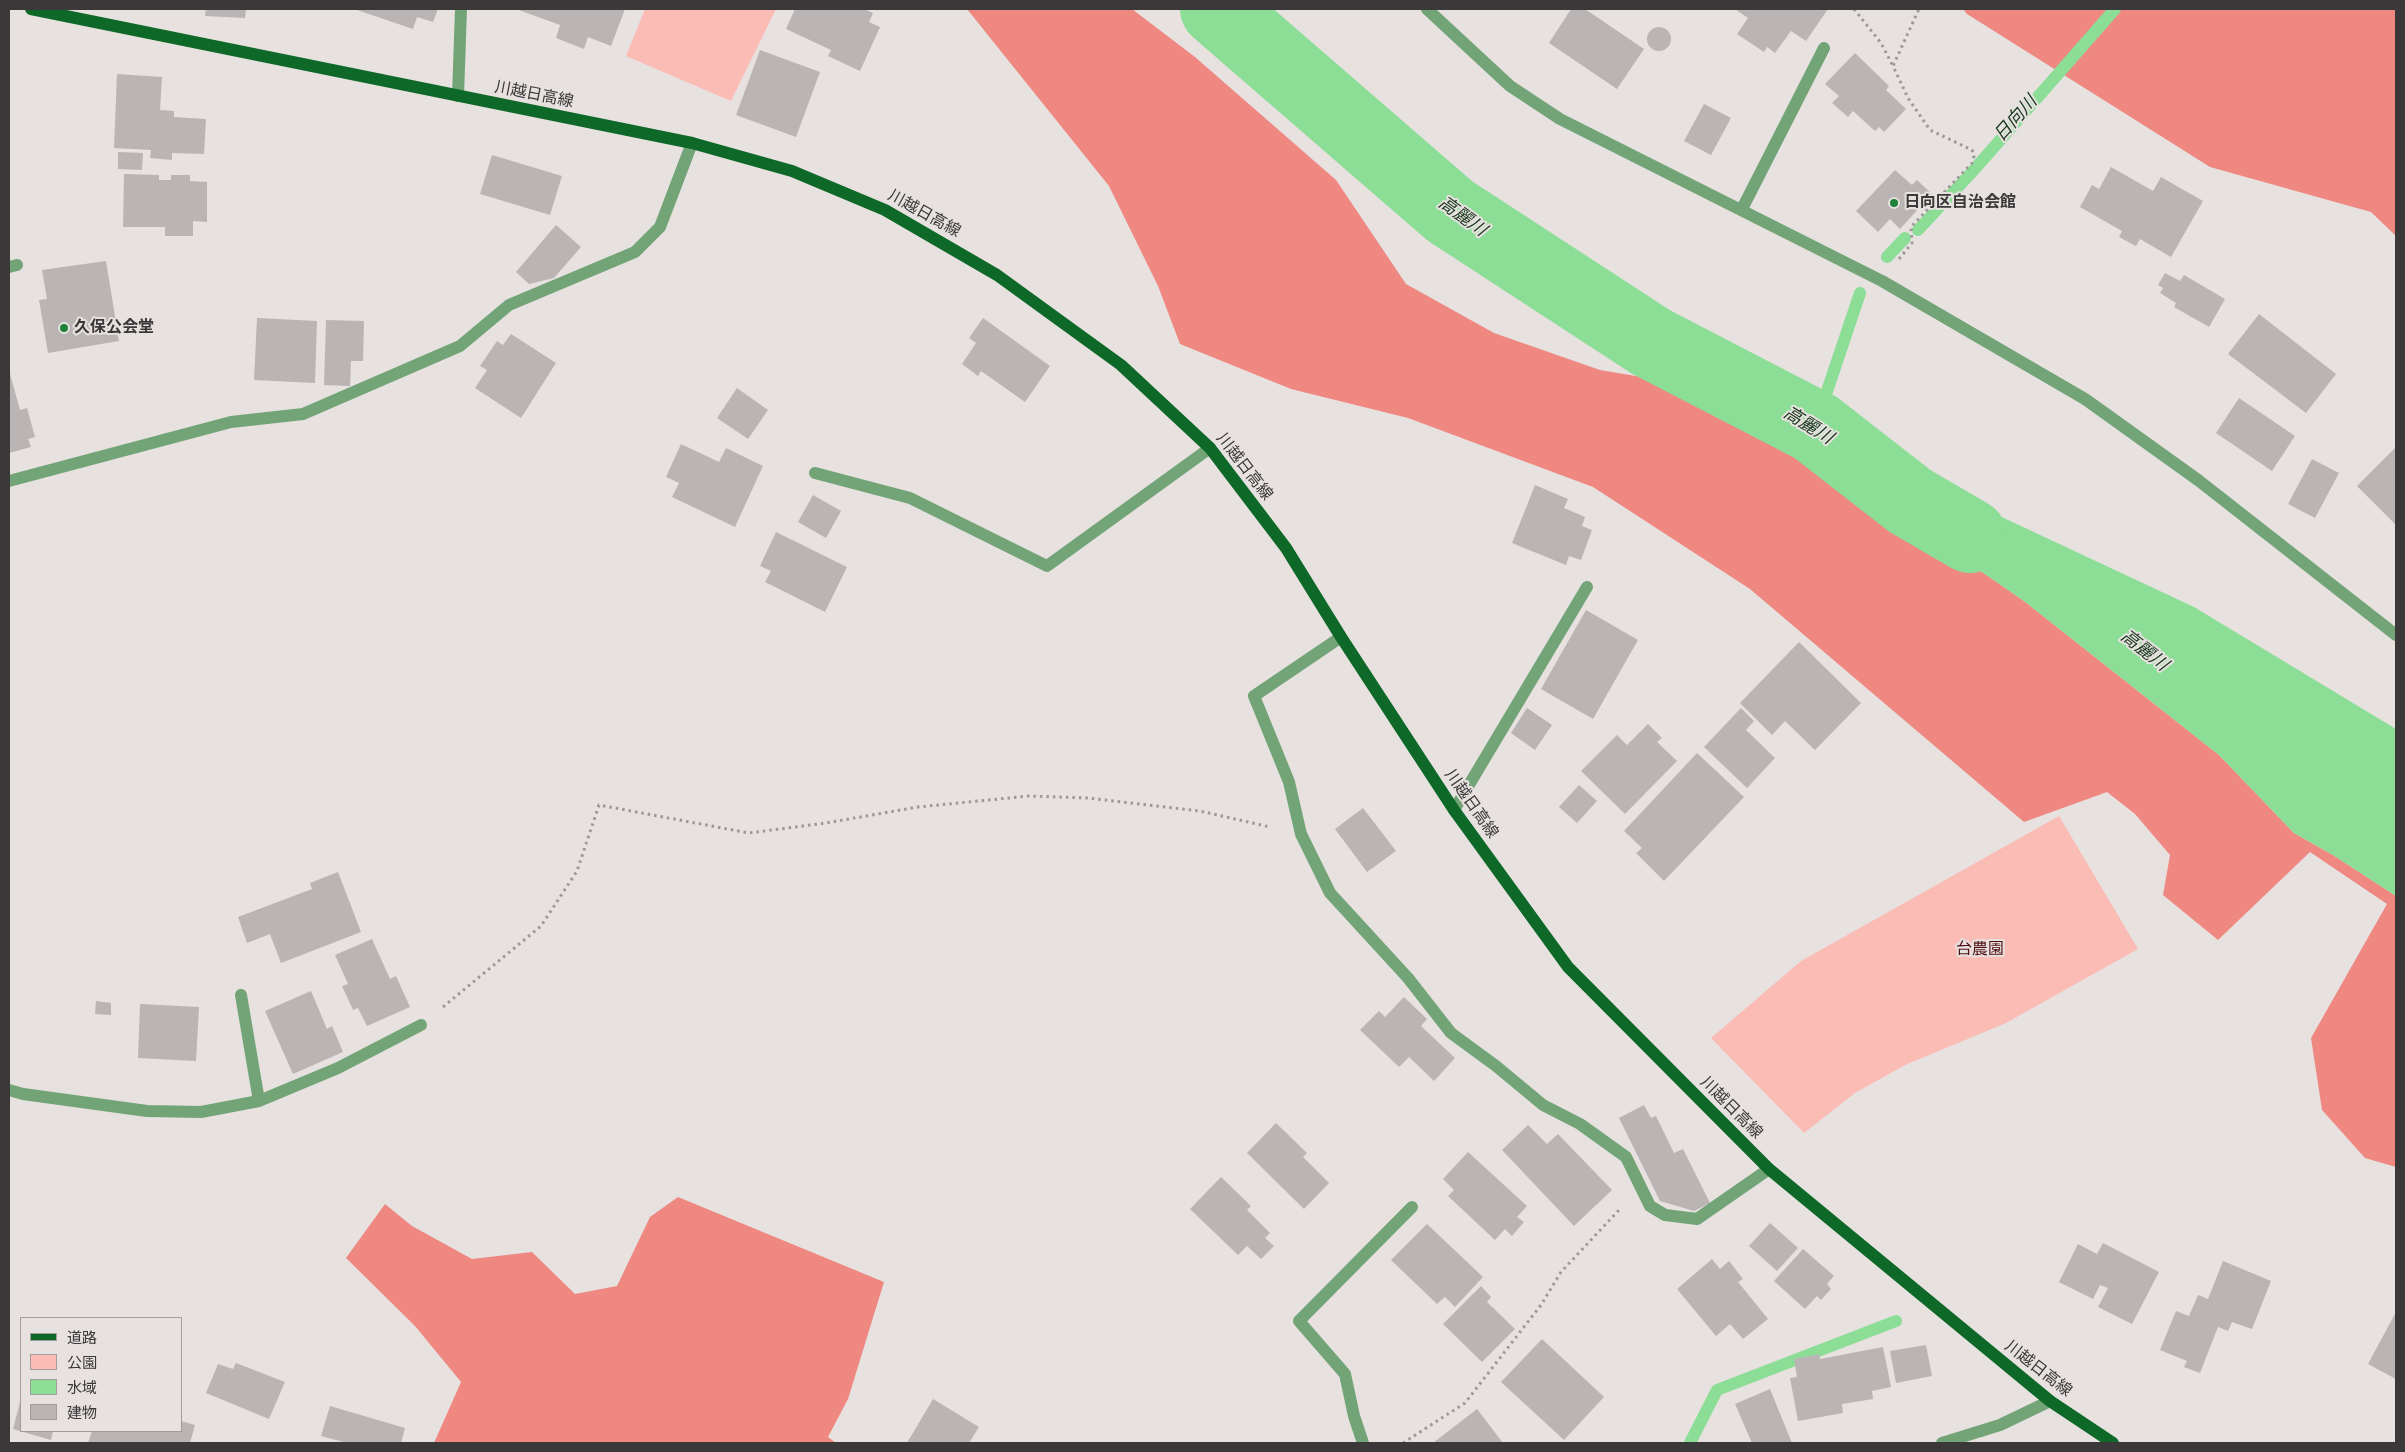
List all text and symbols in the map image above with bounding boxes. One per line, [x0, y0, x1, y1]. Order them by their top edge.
street label: 川越日高線 [493, 78, 575, 112]
water label: 日向川 [1990, 92, 2042, 146]
street label: 川越日高線 [884, 186, 964, 242]
water label: 高麗川 [1434, 192, 1490, 242]
place label: 日向区自治会館 [1904, 193, 2016, 213]
marker: 日向区自治会館 [1888, 197, 1900, 209]
place label: 久保公会堂 [74, 318, 154, 338]
marker: 久保公会堂 [58, 322, 70, 334]
water label: 高麗川 [1779, 403, 1837, 449]
street label: 川越日高線 [1212, 430, 1276, 504]
water label: 高麗川 [2116, 626, 2172, 676]
street label: 川越日高線 [1440, 766, 1502, 842]
park label: 台農園 [1956, 940, 2004, 960]
street label: 川越日高線 [1696, 1073, 1766, 1143]
legend [20, 1317, 182, 1432]
text: 道路 [67, 1329, 97, 1347]
street label: 川越日高線 [2001, 1337, 2075, 1401]
text: 公園 [67, 1354, 97, 1372]
text: 水域 [67, 1379, 97, 1397]
text: 建物 [67, 1404, 97, 1422]

